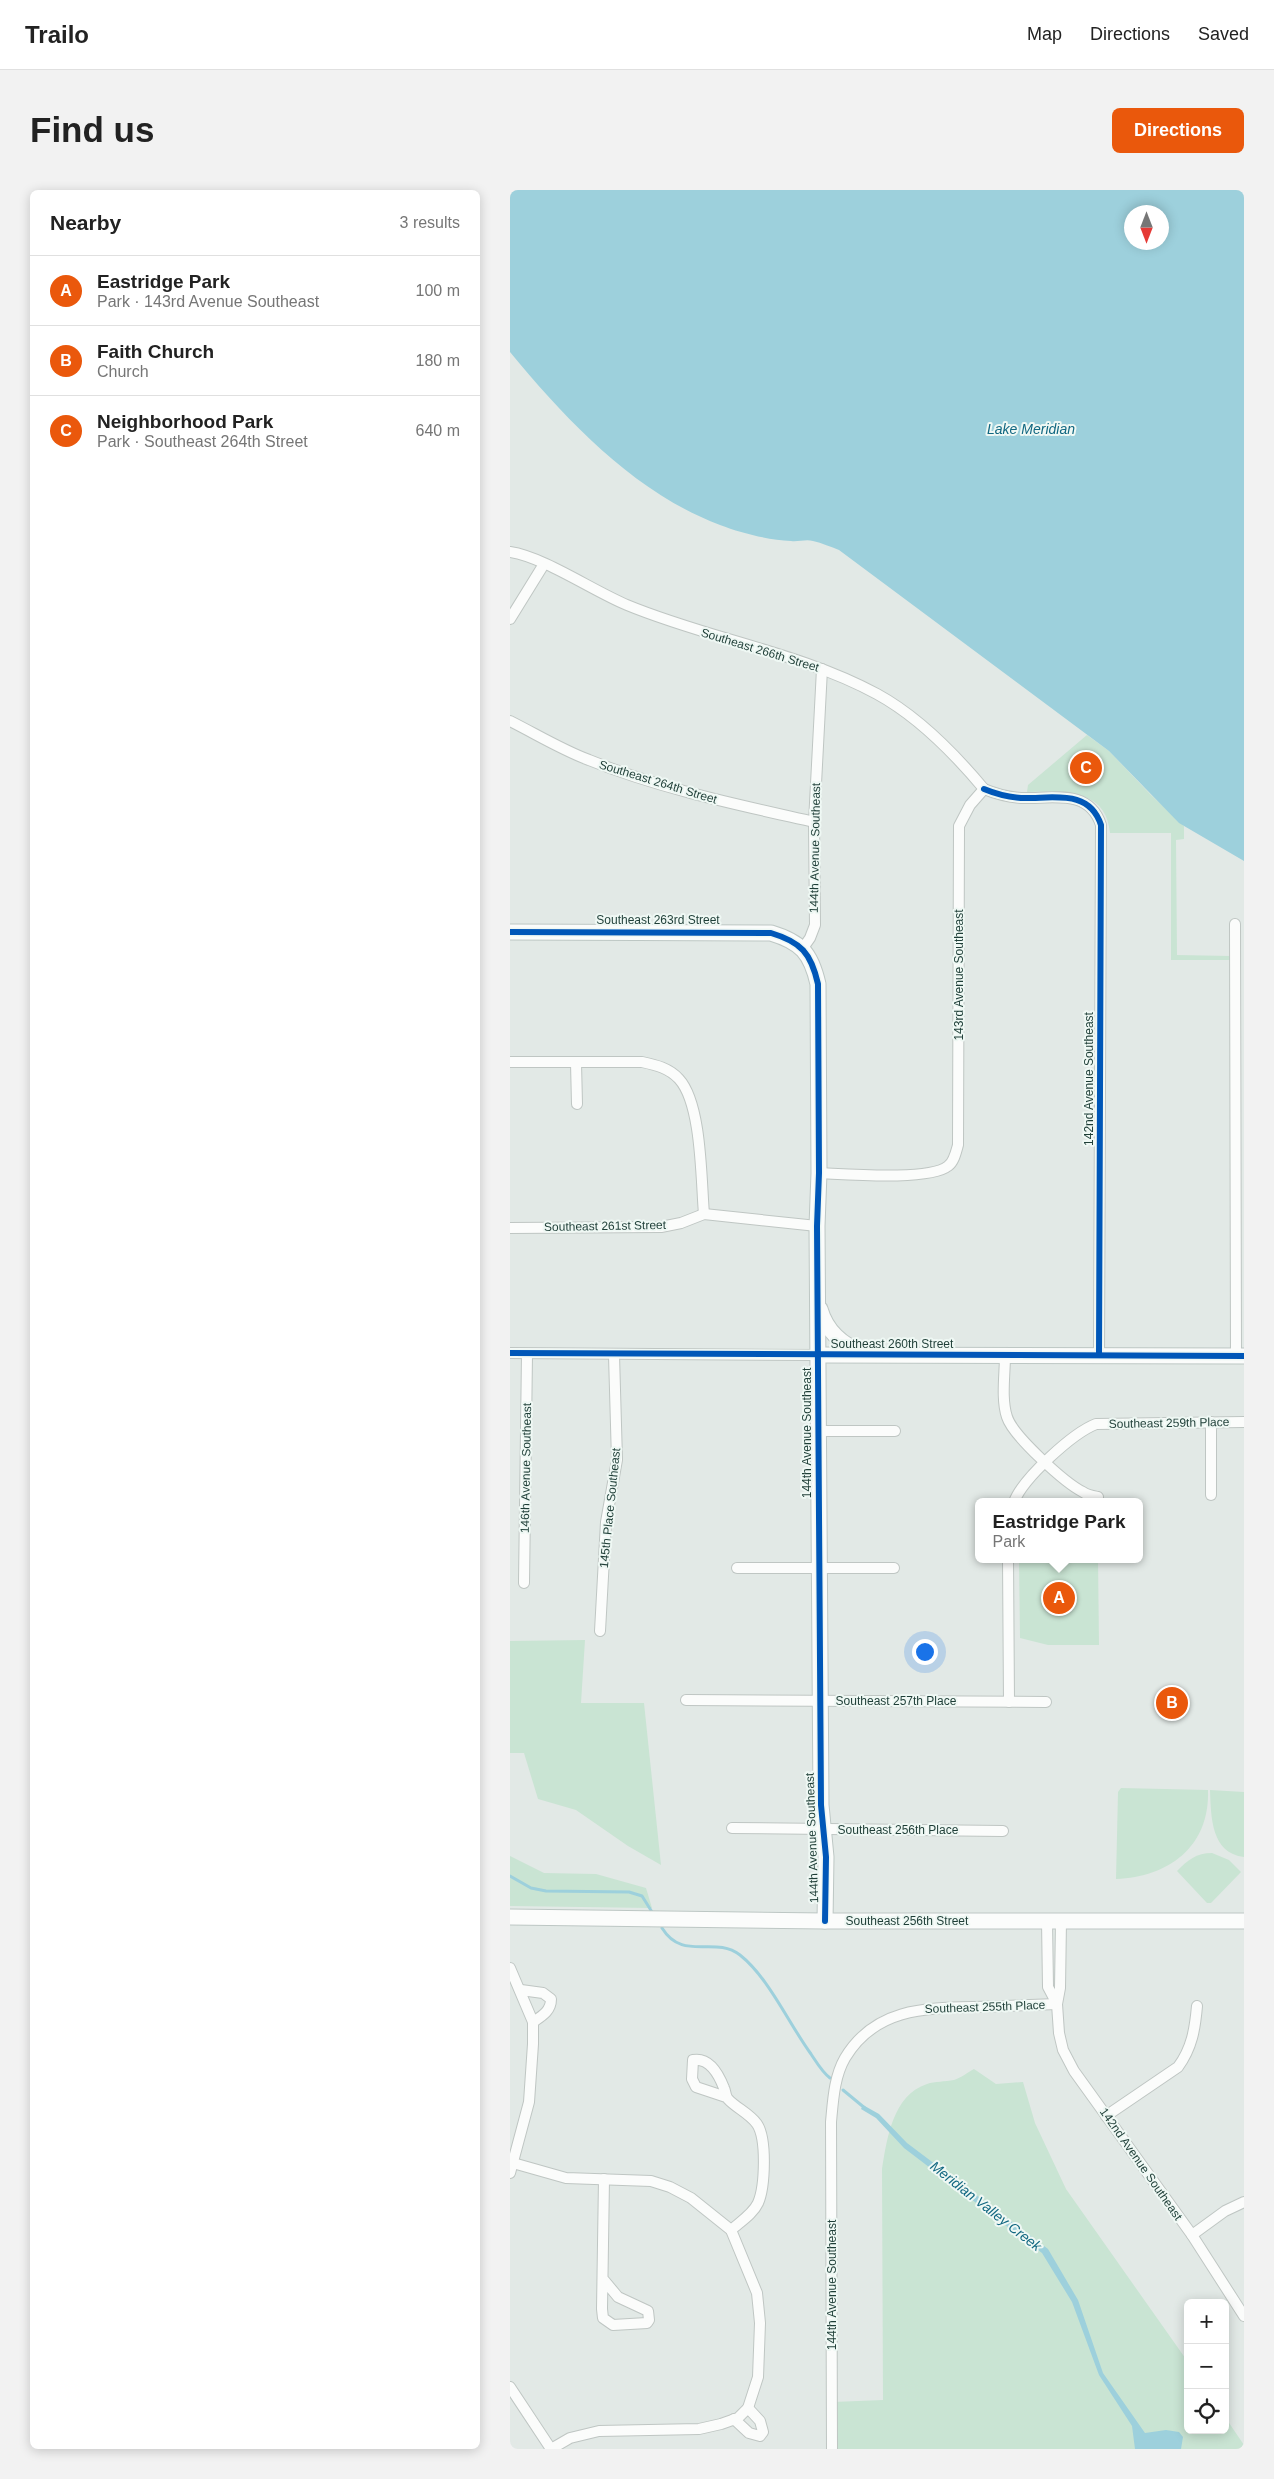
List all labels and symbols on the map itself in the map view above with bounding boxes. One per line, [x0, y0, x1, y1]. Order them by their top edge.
north arrow [1124, 205, 1169, 250]
water label: Lake Meridian [987, 421, 1075, 437]
street label: Southeast 266th Street [699, 625, 821, 675]
pin: C [1070, 749, 1102, 787]
street label: Southeast 264th Street [597, 757, 719, 807]
street label: 144th Avenue Southeast [807, 782, 823, 913]
street label: 143rd Avenue Southeast [952, 909, 966, 1041]
street label: Southeast 263rd Street [596, 913, 720, 927]
street label: 142nd Avenue Southeast [1082, 1011, 1096, 1146]
street label: Southeast 261st Street [544, 1218, 667, 1234]
street label: Southeast 260th Street [831, 1337, 954, 1351]
street label: 144th Avenue Southeast [800, 1367, 814, 1498]
street label: 146th Avenue Southeast [518, 1402, 534, 1533]
street label: Southeast 259th Place [1109, 1415, 1230, 1431]
street label: 145th Place Southeast [597, 1447, 623, 1569]
pin: A [1043, 1579, 1075, 1617]
your location [912, 1639, 938, 1665]
pin: B [1156, 1684, 1188, 1722]
street label: Southeast 257th Place [836, 1694, 957, 1708]
street label: 144th Avenue Southeast [803, 1772, 821, 1903]
street label: Southeast 256th Place [838, 1823, 959, 1837]
street label: Southeast 256th Street [846, 1914, 969, 1928]
street label: Southeast 255th Place [924, 1998, 1046, 2016]
street label: 142nd Avenue Southeast [1097, 2105, 1186, 2223]
water label: Meridian Valley Creek [927, 2158, 1045, 2255]
street label: 144th Avenue Southeast [825, 2219, 839, 2350]

